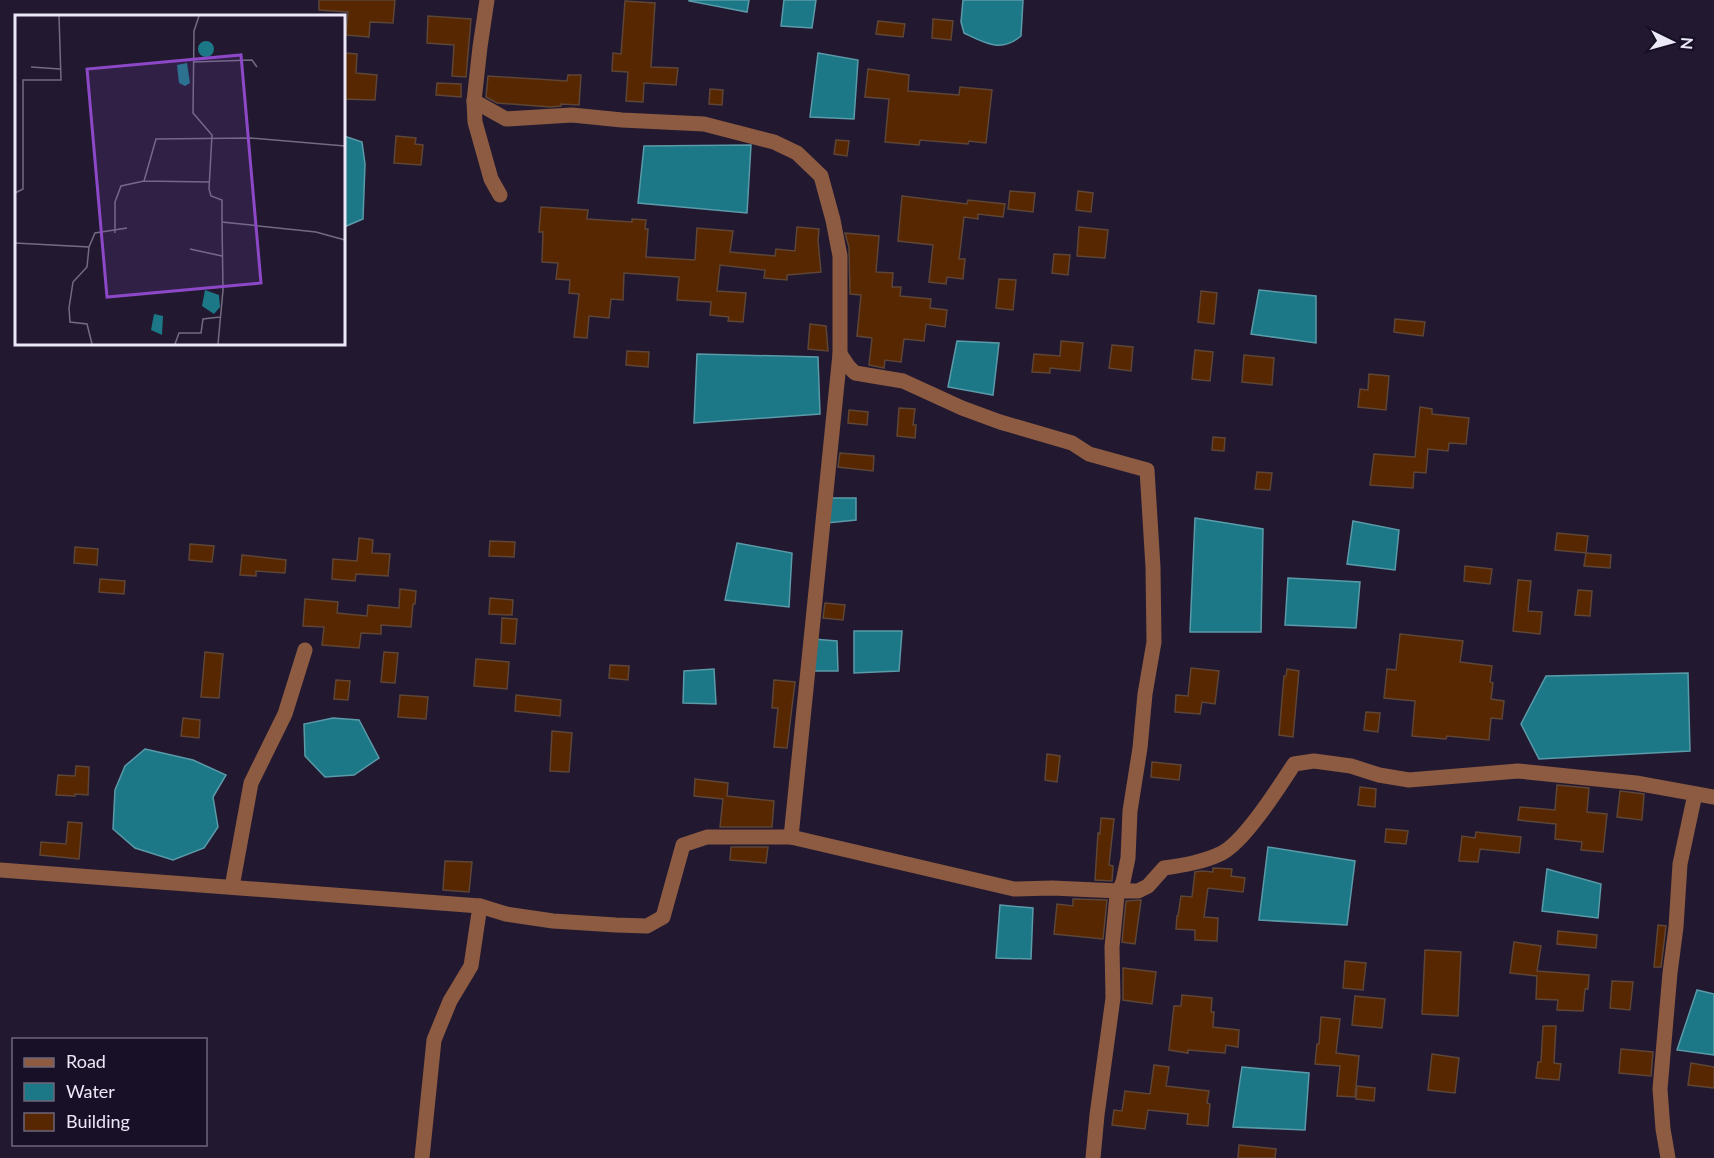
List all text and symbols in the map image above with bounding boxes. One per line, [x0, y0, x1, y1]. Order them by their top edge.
north arrow [1642, 12, 1702, 72]
inset map [15, 15, 345, 345]
text: N [1677, 36, 1697, 50]
legend [12, 1038, 207, 1146]
text: Road [66, 1050, 106, 1072]
text: Water [66, 1080, 115, 1102]
text: Building [66, 1110, 130, 1132]

